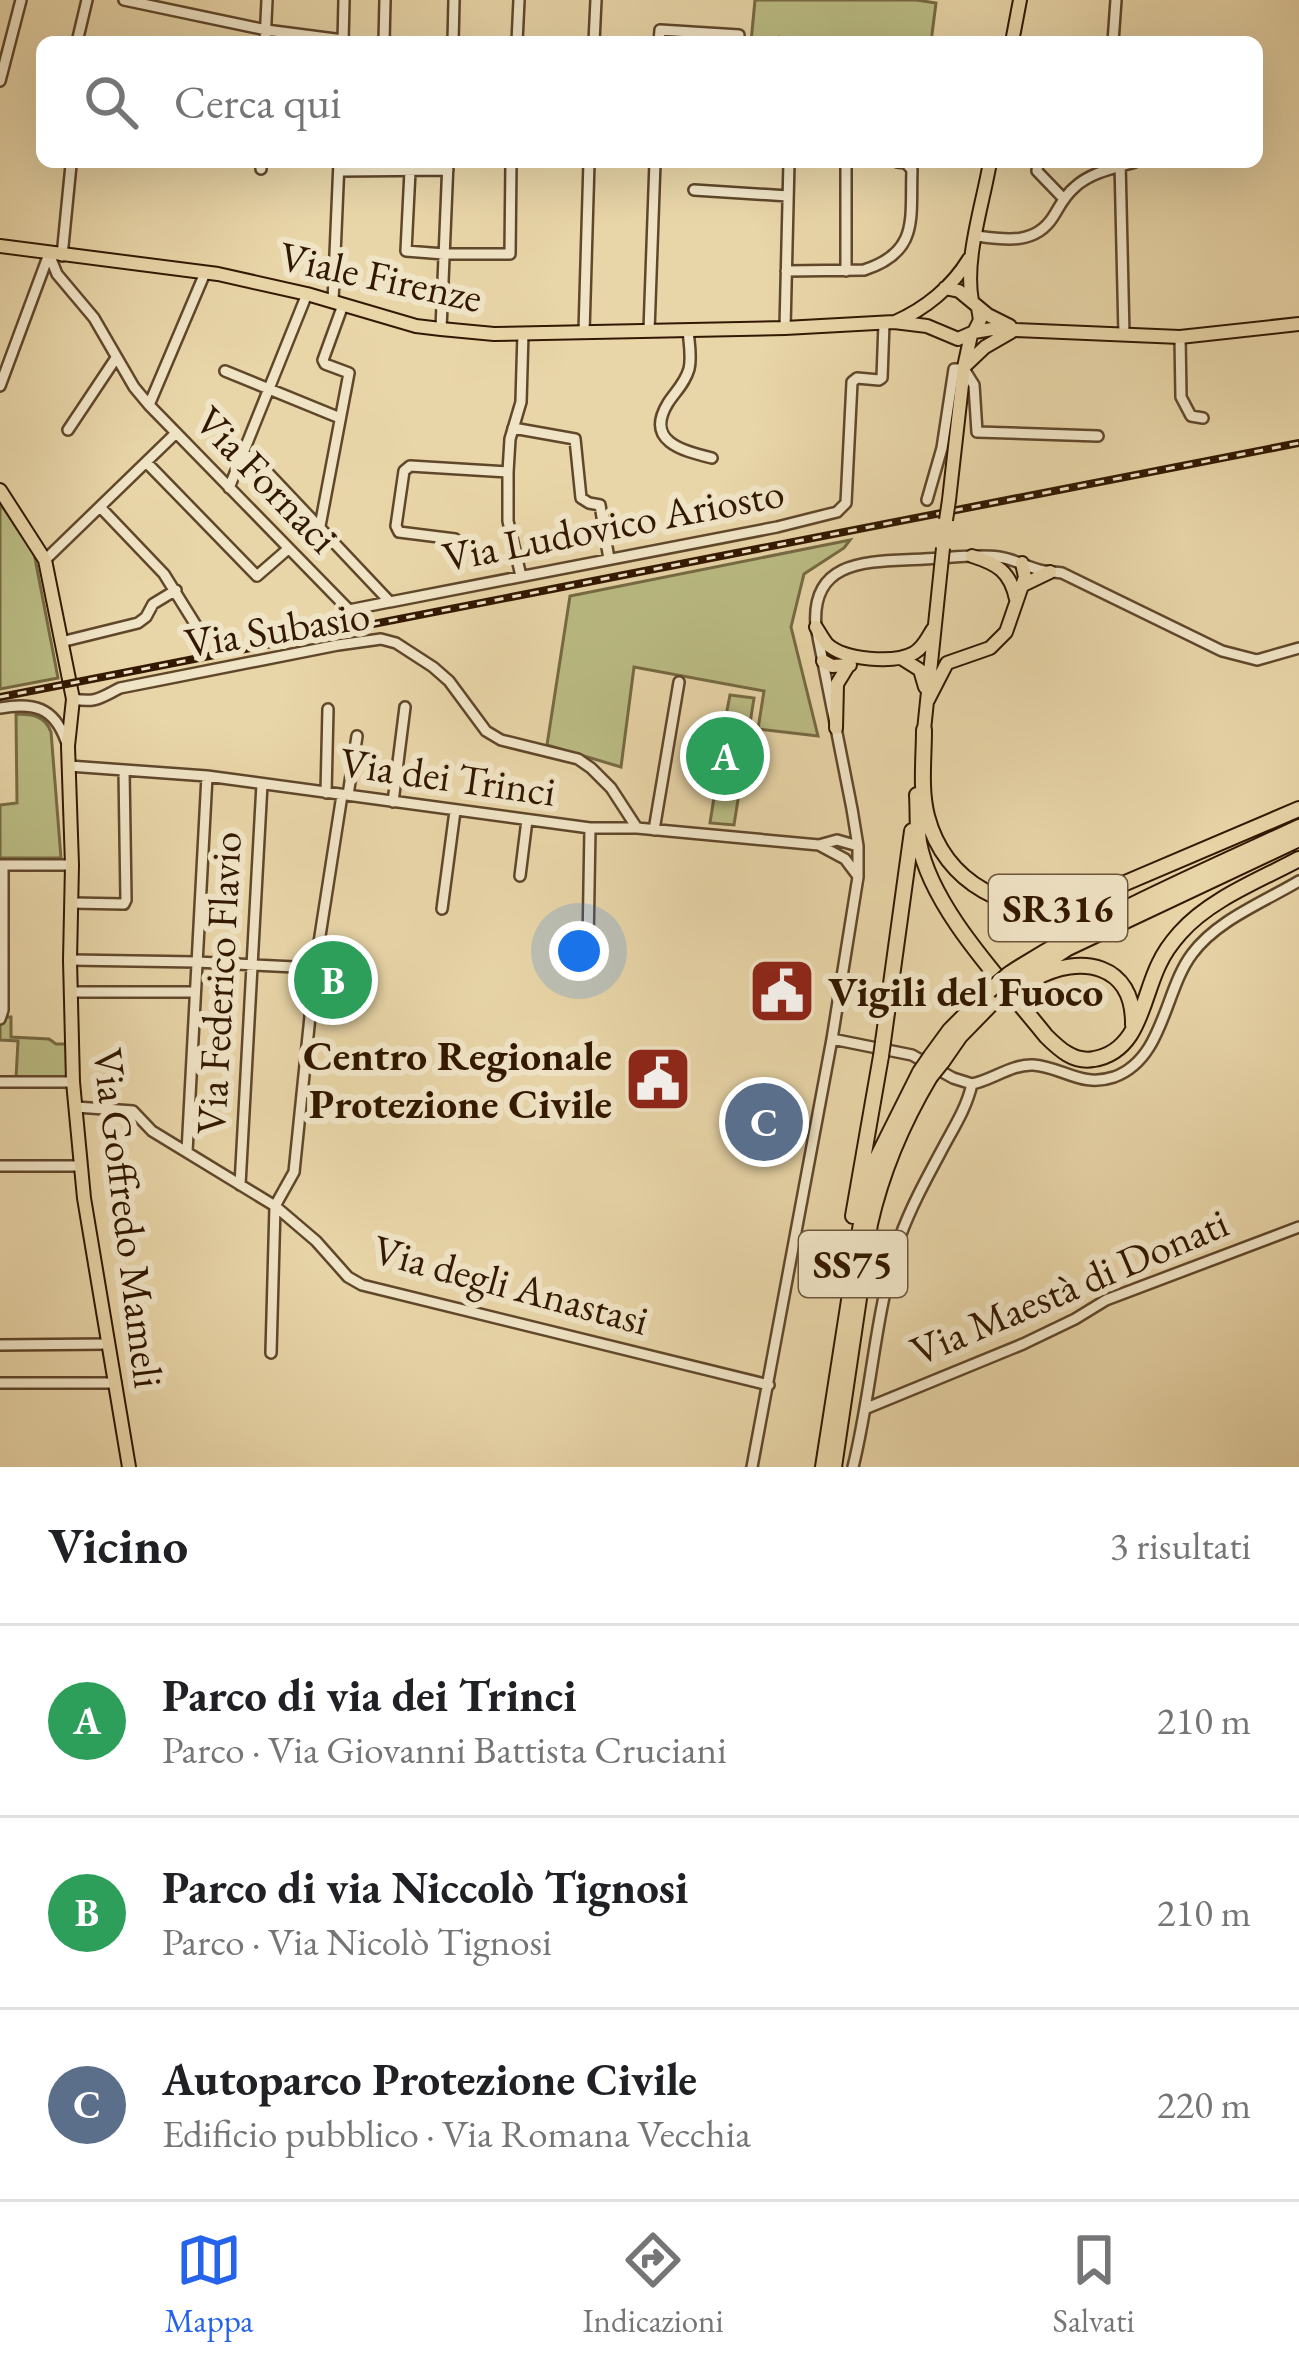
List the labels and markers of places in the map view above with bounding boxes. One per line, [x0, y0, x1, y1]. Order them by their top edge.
pin: A [686, 711, 764, 801]
pin: B [294, 935, 372, 1025]
public building icon: Vigili del Fuoco [747, 956, 817, 1026]
place label: Vigili del Fuoco [828, 964, 1103, 1019]
place label: Centro Regionale Protezione Civile [303, 1028, 612, 1131]
public building icon: Centro Regionale Protezione Civile [623, 1044, 693, 1114]
pin: C [725, 1077, 803, 1167]

